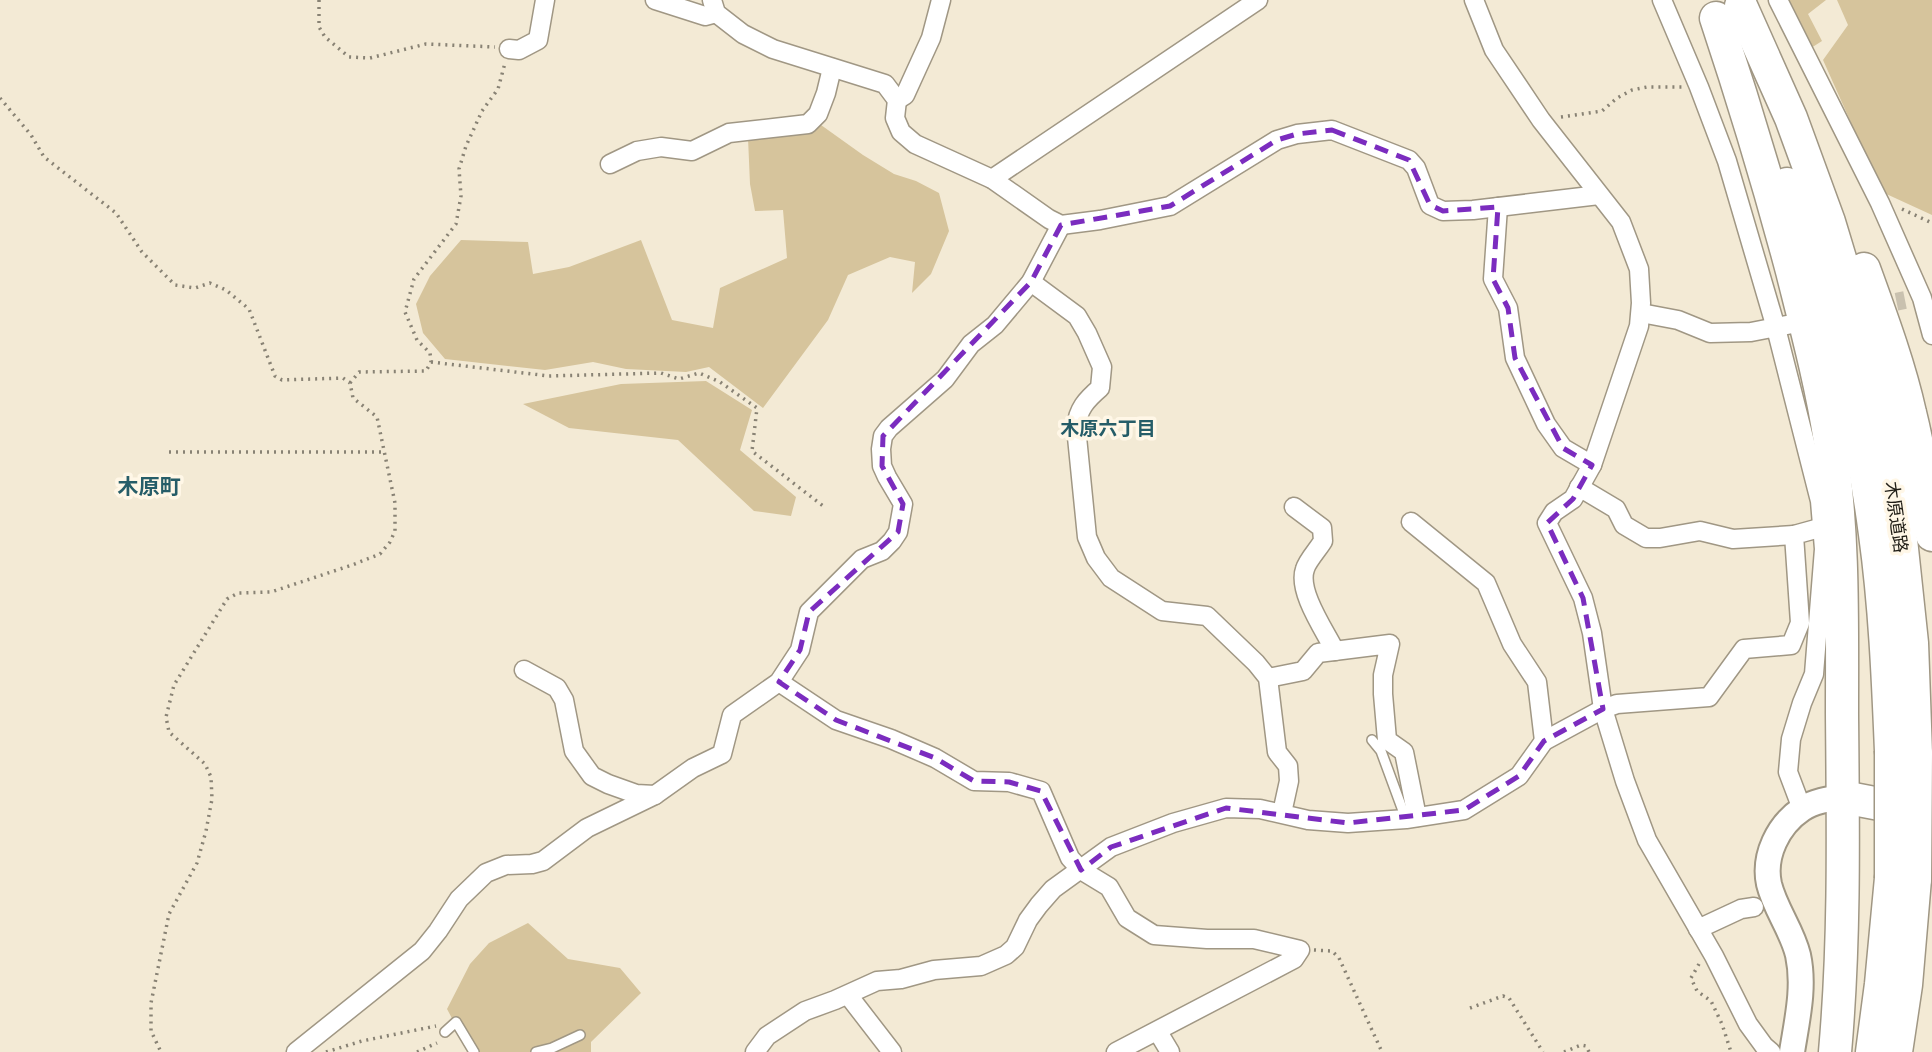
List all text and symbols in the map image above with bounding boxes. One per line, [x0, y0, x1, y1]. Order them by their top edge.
district label: 木原六丁目 [1060, 416, 1156, 439]
district label: 木原町 [118, 473, 181, 499]
street label: 木原道路 [1881, 480, 1913, 554]

